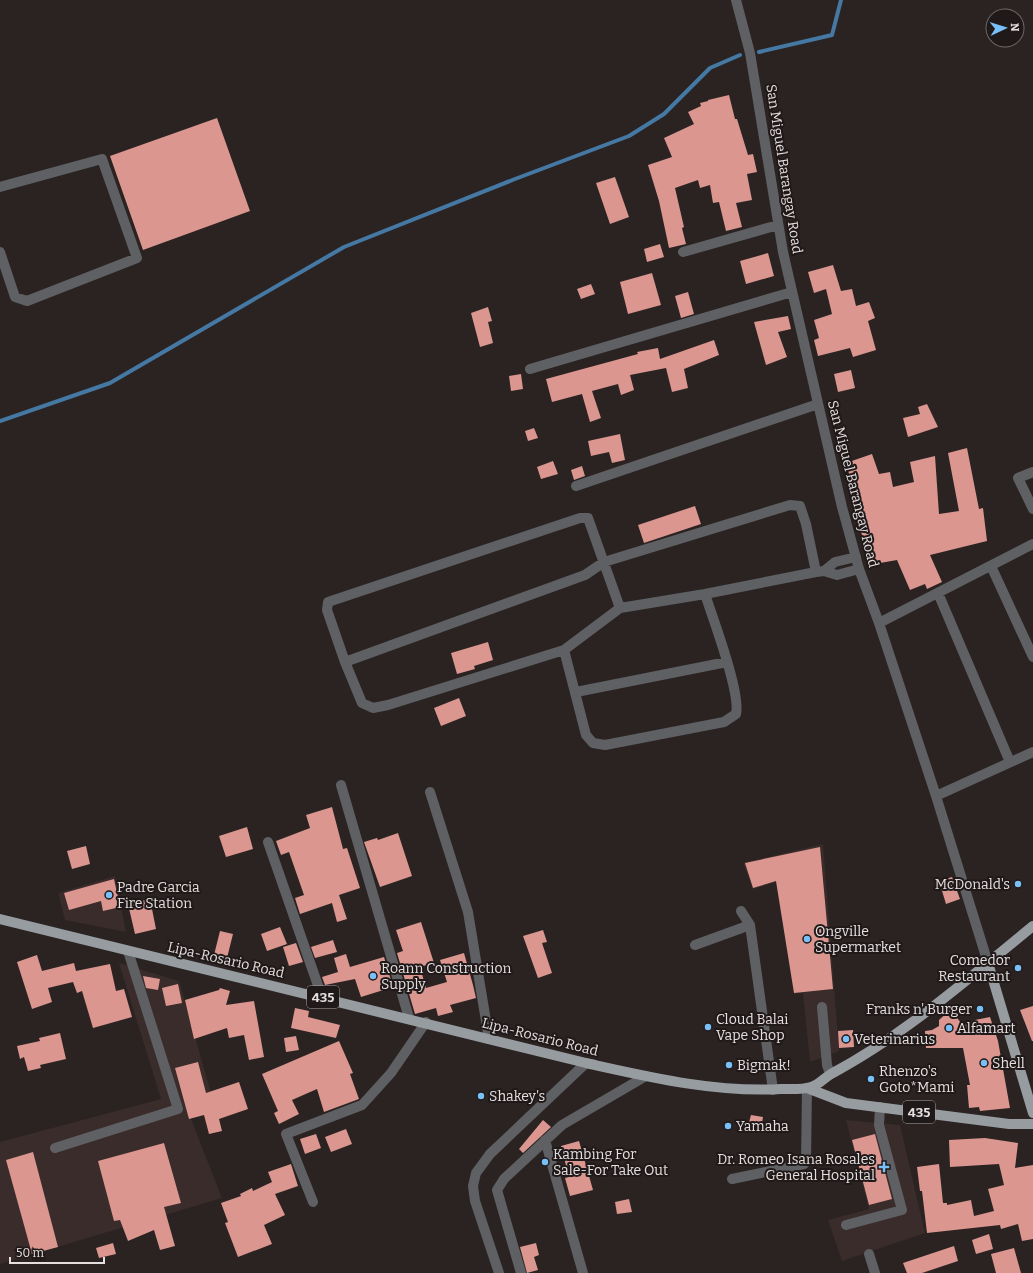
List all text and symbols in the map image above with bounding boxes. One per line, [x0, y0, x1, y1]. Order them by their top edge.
north arrow [985, 8, 1025, 48]
text: N [1008, 23, 1021, 33]
street label: San Miguel Barangay Road [762, 83, 806, 255]
street label: San Miguel Barangay Road [824, 399, 882, 569]
place label: McDonald's [935, 876, 1010, 893]
place label: Padre Garcia Fire Station [117, 879, 200, 912]
marker: McDonald's [1013, 879, 1023, 889]
marker: Padre Garcia Fire Station [104, 890, 114, 900]
place label: Ongville Supermarket [815, 923, 901, 956]
marker: Ongville Supermarket [802, 934, 812, 944]
street label: Lipa-Rosario Road [166, 938, 286, 982]
place label: Comedor Restaurant [938, 952, 1010, 985]
place label: Roann Construction Supply [381, 960, 512, 993]
marker: Comedor Restaurant [1013, 963, 1023, 973]
marker: Roann Construction Supply [368, 971, 378, 981]
road number: 435 [307, 986, 339, 1008]
place label: Franks n' Burger [866, 1001, 972, 1018]
marker: Franks n' Burger [975, 1004, 985, 1014]
place label: Cloud Balai Vape Shop [716, 1011, 789, 1044]
street label: Lipa-Rosario Road [480, 1014, 600, 1060]
place label: Alfamart [957, 1020, 1015, 1037]
marker: Cloud Balai Vape Shop [703, 1022, 713, 1032]
marker: Alfamart [944, 1023, 954, 1033]
place label: Veterinarius [854, 1031, 935, 1048]
marker: Veterinarius [841, 1034, 851, 1044]
place label: Shell [992, 1055, 1025, 1072]
place label: Bigmak! [737, 1057, 791, 1074]
marker: Shell [979, 1058, 989, 1068]
marker: Bigmak! [724, 1060, 734, 1070]
place label: Rhenzo's Goto*Mami [879, 1063, 954, 1096]
marker: Rhenzo's Goto*Mami [866, 1074, 876, 1084]
place label: Shakey's [489, 1088, 545, 1105]
marker: Shakey's [476, 1091, 486, 1101]
road number: 435 [903, 1101, 935, 1123]
place label: Yamaha [736, 1118, 789, 1135]
marker: Yamaha [723, 1121, 733, 1131]
place label: Kambing For Sale-For Take Out [553, 1146, 668, 1179]
place label: Dr. Romeo Isana Rosales General Hospital [717, 1151, 875, 1184]
marker: Kambing For Sale-For Take Out [540, 1157, 550, 1167]
marker: Dr. Romeo Isana Rosales General Hospital [878, 1161, 890, 1173]
scale bar [10, 1239, 104, 1265]
text: 50 m [16, 1246, 45, 1260]

